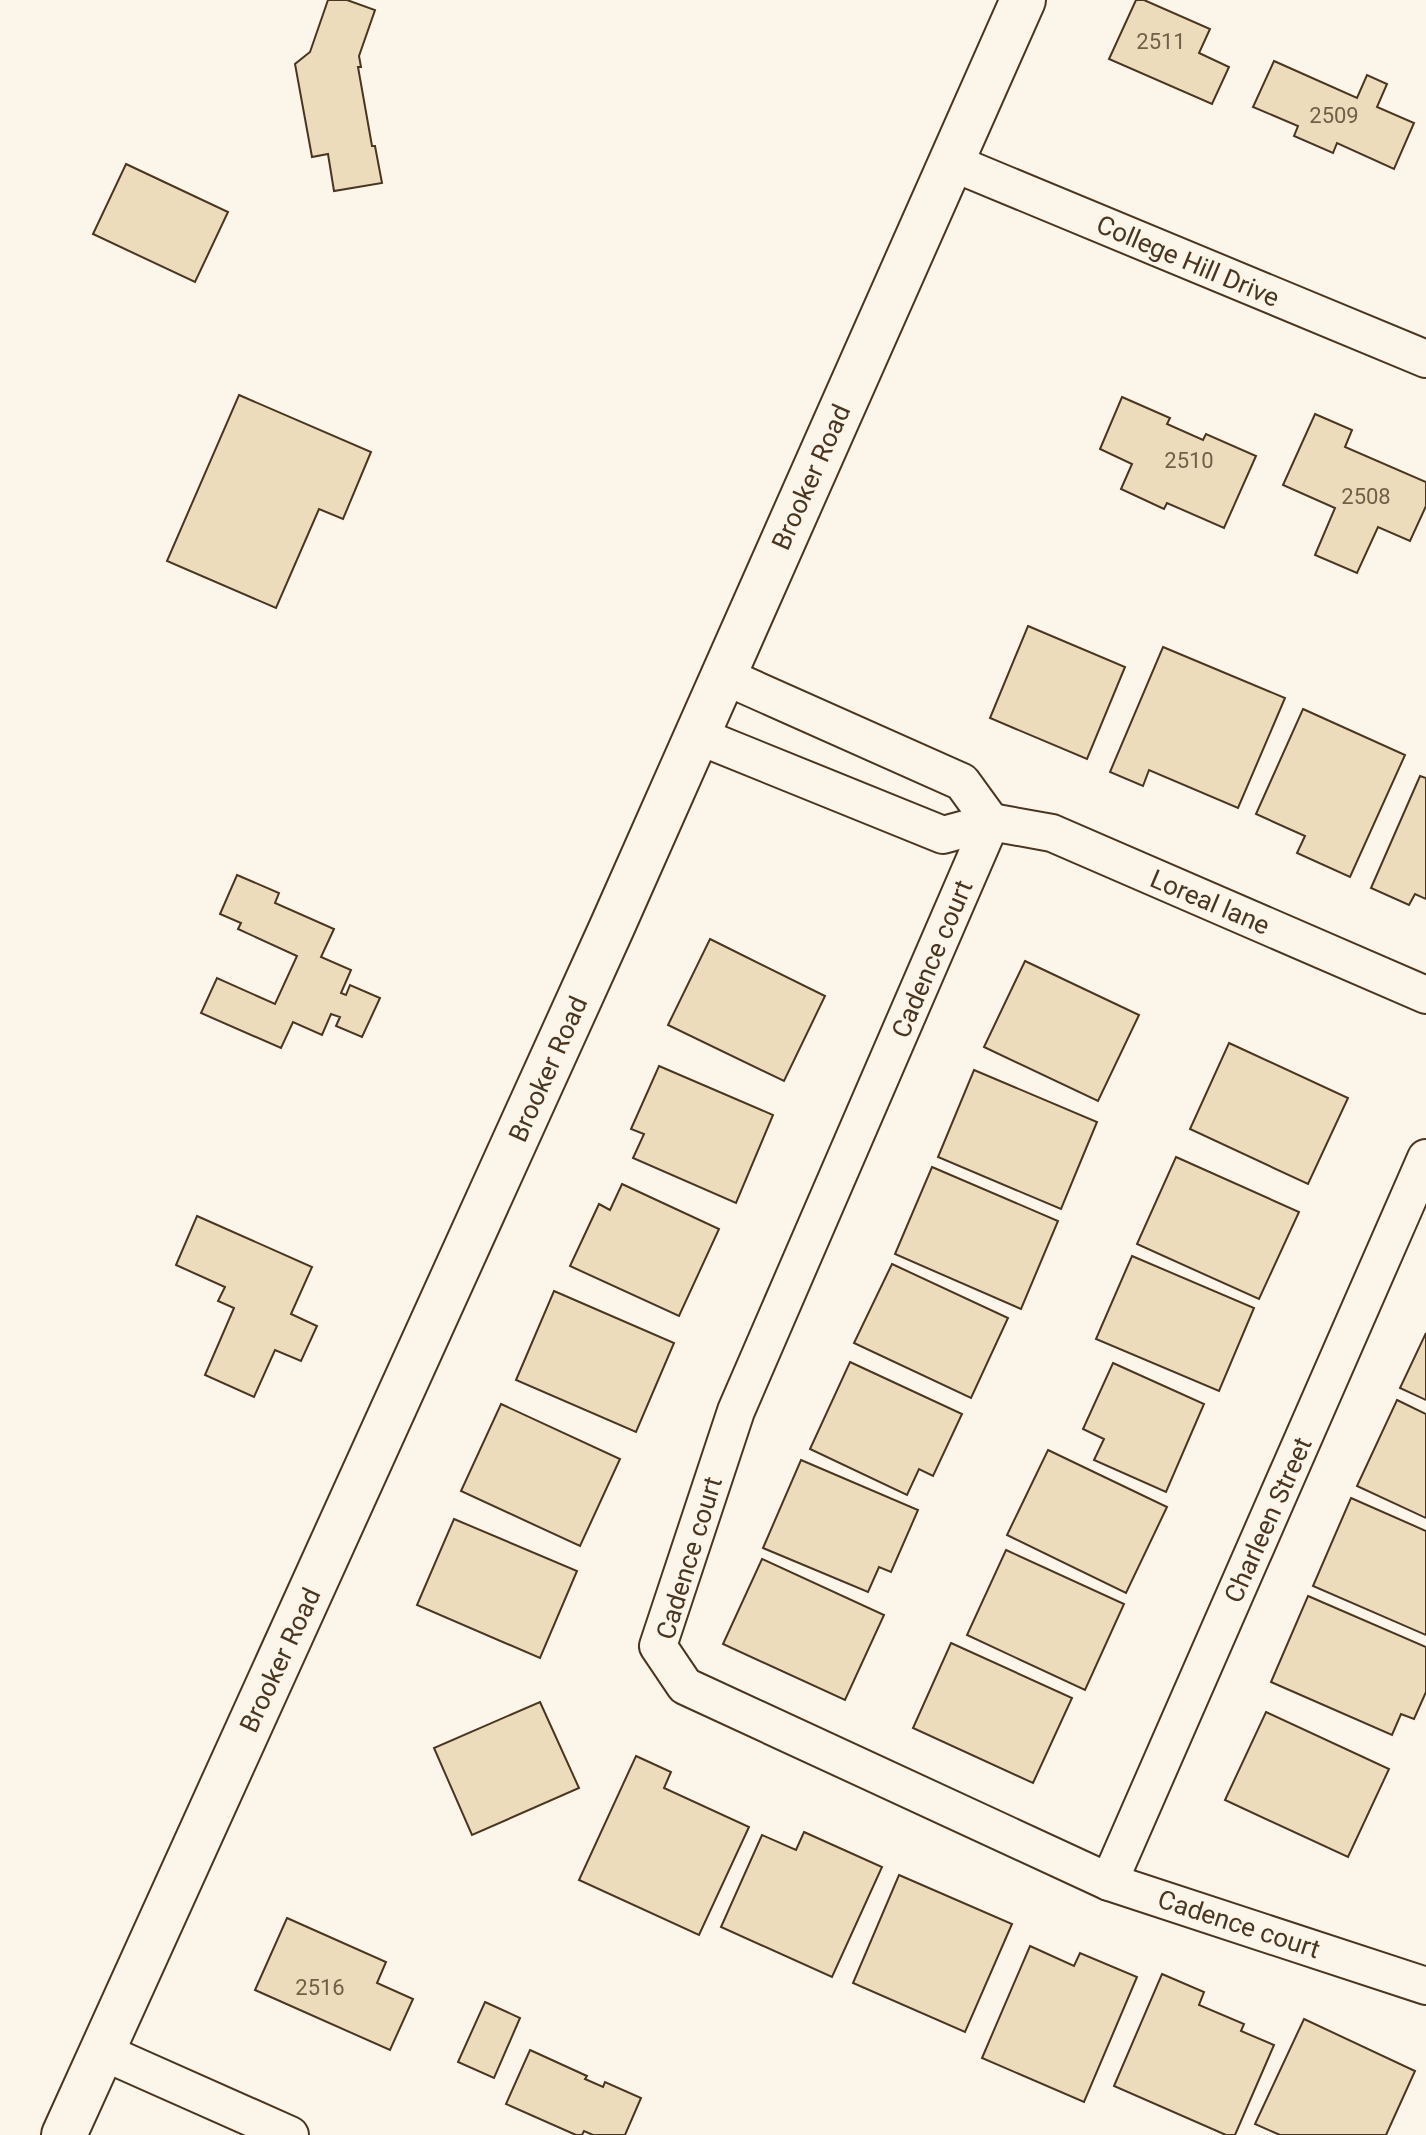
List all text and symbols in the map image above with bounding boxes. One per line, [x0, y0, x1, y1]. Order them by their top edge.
house number: 2511 [1136, 29, 1186, 54]
house number: 2509 [1309, 103, 1359, 128]
street label: College Hill Drive [1092, 209, 1284, 313]
street label: Brooker Road [766, 400, 856, 554]
house number: 2510 [1164, 448, 1214, 473]
house number: 2508 [1341, 484, 1391, 509]
street label: Loreal lane [1146, 863, 1274, 941]
street label: Cadence court [885, 876, 979, 1042]
street label: Brooker Road [503, 992, 593, 1146]
street label: Charleen Street [1218, 1433, 1318, 1607]
street label: Cadence court [650, 1473, 728, 1643]
street label: Brooker Road [233, 1583, 327, 1737]
street label: Cadence court [1154, 1884, 1324, 1964]
house number: 2516 [295, 1975, 345, 2000]

